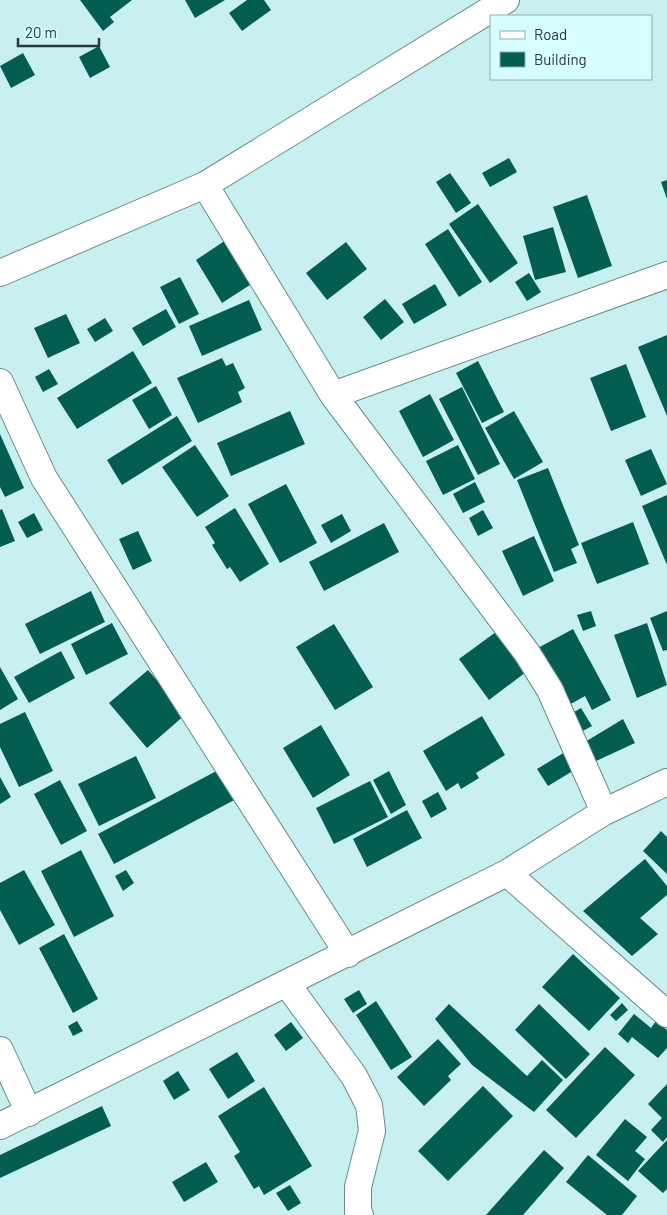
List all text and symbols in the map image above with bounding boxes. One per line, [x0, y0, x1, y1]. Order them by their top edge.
scale bar [18, 15, 99, 47]
legend [490, 15, 652, 80]
text: 20 m [25, 23, 57, 41]
text: Road [534, 25, 567, 43]
text: Building [534, 50, 587, 68]

